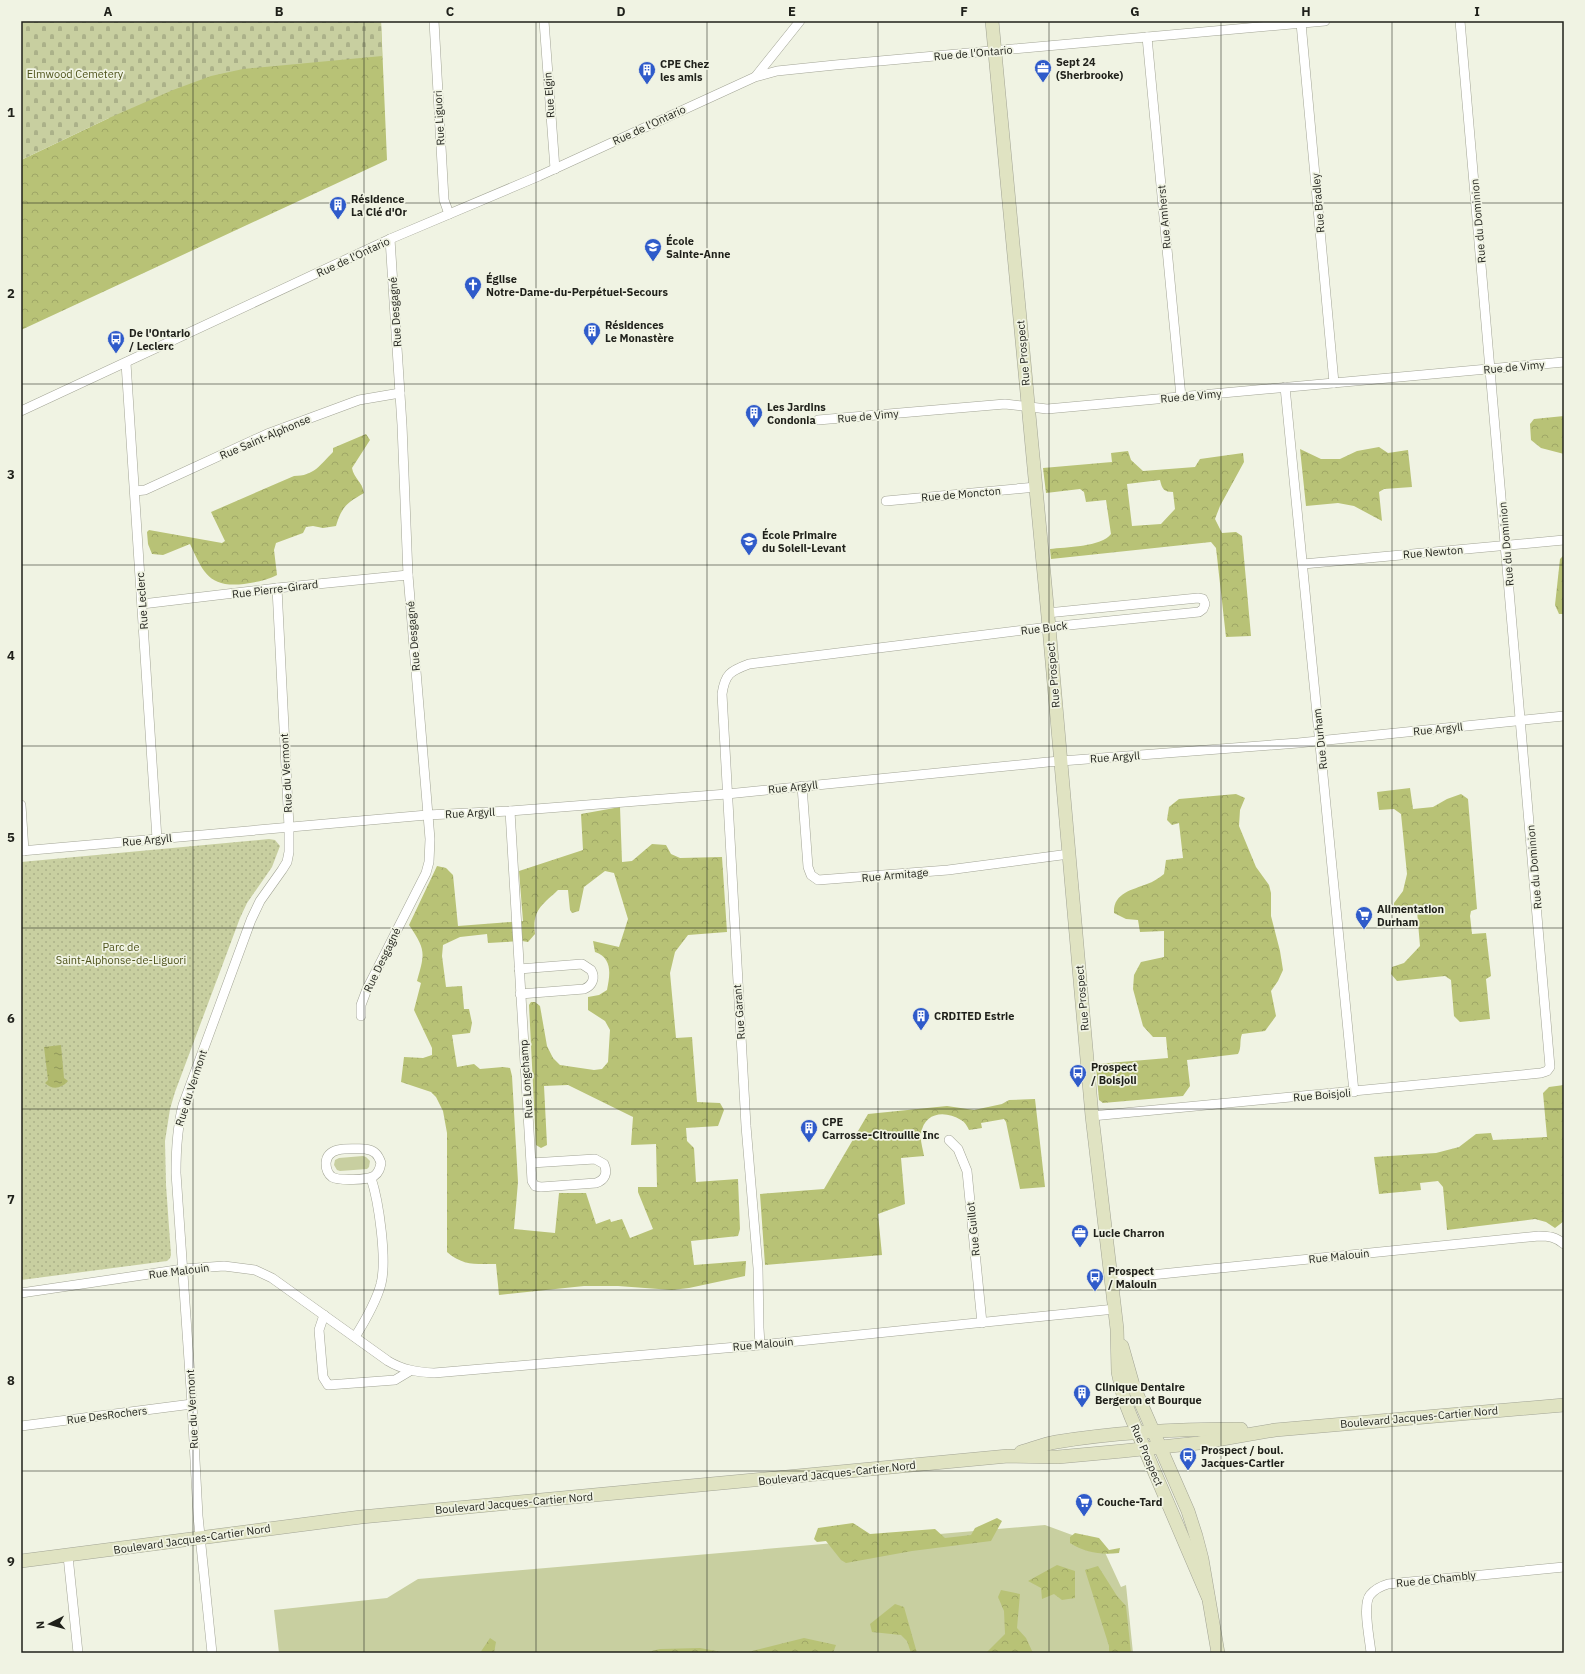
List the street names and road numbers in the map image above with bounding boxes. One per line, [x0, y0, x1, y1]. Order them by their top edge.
street label: Rue de l'Ontario [933, 43, 1013, 63]
street label: Rue Elgin [540, 71, 558, 119]
street label: Rue Liguori [431, 90, 447, 146]
street label: Rue de l'Ontario [610, 102, 688, 148]
street label: Rue Bradley [1308, 172, 1328, 233]
street label: Rue du Dominion [1467, 178, 1489, 264]
street label: Rue Amherst [1154, 184, 1174, 250]
street label: Rue de l'Ontario [314, 234, 392, 280]
street label: Rue Desgagné [386, 276, 404, 348]
street label: Rue Prospect [1013, 319, 1033, 386]
street label: Rue de Vimy [1483, 357, 1546, 377]
street label: Rue de Vimy [1160, 386, 1223, 406]
street label: Rue de Vimy [837, 406, 900, 426]
street label: Rue Saint-Alphonse [217, 412, 313, 462]
street label: Rue de Moncton [921, 484, 1001, 504]
street label: Rue du Dominion [1495, 501, 1517, 587]
street label: Rue Newton [1402, 542, 1464, 562]
street label: Rue Leclerc [133, 571, 151, 630]
street label: Rue Pierre-Girard [231, 577, 319, 601]
street label: Rue Desgagné [403, 600, 423, 672]
street label: Rue Buck [1020, 618, 1068, 638]
street label: Rue Prospect [1043, 641, 1063, 708]
street label: Rue Durham [1310, 708, 1330, 770]
street label: Rue Argyll [1412, 719, 1464, 739]
street label: Rue du Vermont [277, 733, 295, 813]
street label: Rue Argyll [1090, 748, 1140, 766]
street label: Rue Argyll [767, 777, 819, 797]
street label: Rue Argyll [445, 805, 495, 821]
street label: Rue du Dominion [1523, 824, 1545, 910]
street label: Rue Argyll [121, 831, 173, 849]
street label: Rue Armitage [861, 865, 929, 885]
street label: Rue Desgagné [360, 925, 404, 995]
street label: Rue Prospect [1072, 964, 1092, 1031]
street label: Rue Garant [730, 984, 748, 1040]
street label: Rue Longchamp [516, 1039, 536, 1119]
street label: Rue du Vermont [172, 1048, 210, 1128]
street label: Rue Boisjoli [1292, 1085, 1352, 1105]
street label: Rue Guillot [963, 1201, 983, 1257]
street label: Rue Malouin [1308, 1246, 1370, 1266]
street label: Rue Malouin [148, 1260, 210, 1282]
street label: Rue Malouin [732, 1334, 794, 1354]
street label: Rue du Vermont [183, 1369, 201, 1449]
street label: Rue DesRochers [66, 1403, 148, 1427]
street label: Boulevard Jacques-Cartier Nord [1339, 1403, 1499, 1431]
street label: Rue Prospect [1128, 1422, 1166, 1488]
street label: Boulevard Jacques-Cartier Nord [757, 1458, 917, 1488]
street label: Boulevard Jacques-Cartier Nord [434, 1489, 594, 1517]
street label: Boulevard Jacques-Cartier Nord [113, 1521, 271, 1557]
street label: Rue de Chambly [1395, 1568, 1477, 1590]

